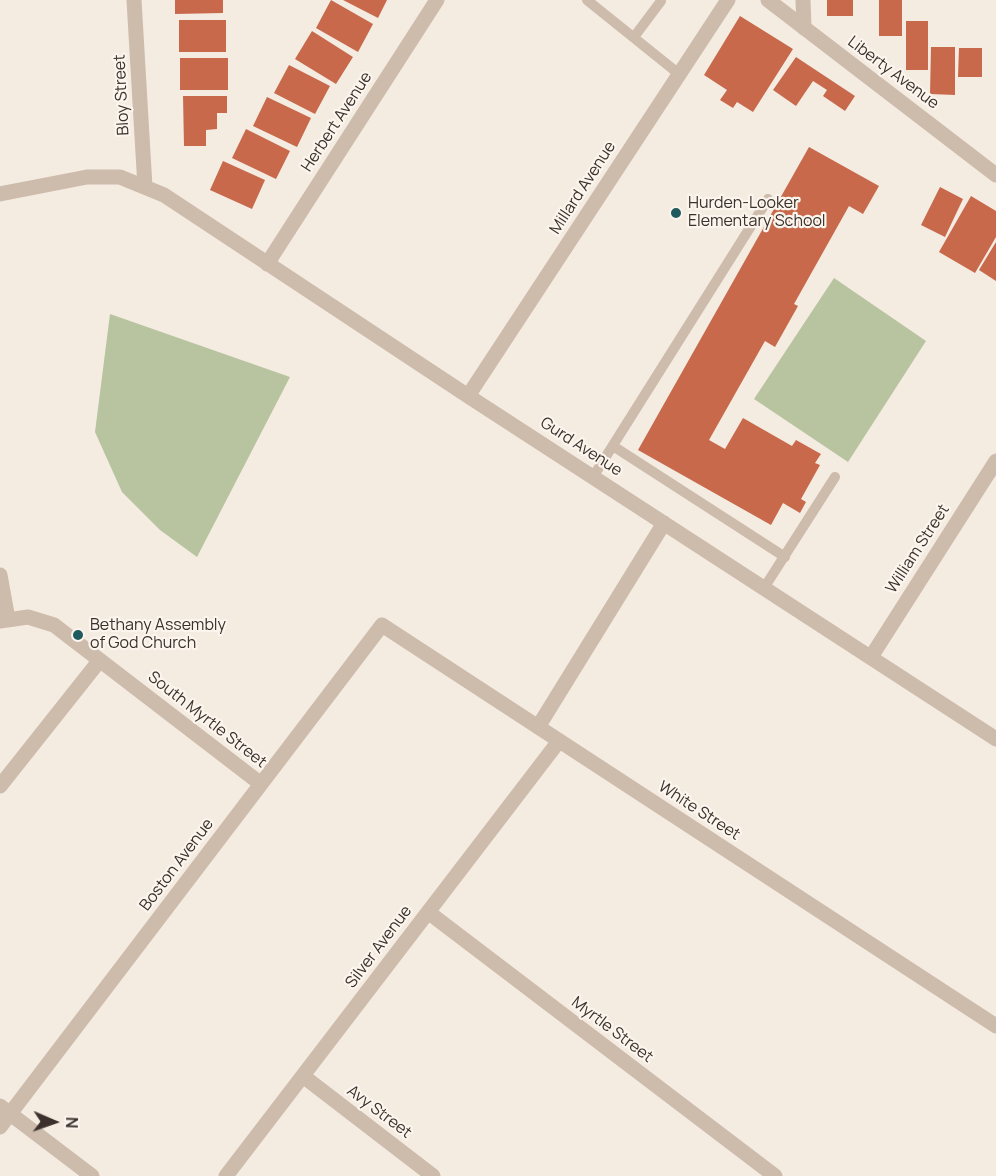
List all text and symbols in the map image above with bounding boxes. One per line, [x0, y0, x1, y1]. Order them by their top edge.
street label: Liberty Avenue [844, 33, 942, 113]
street label: Bloy Street [110, 54, 134, 136]
street label: Herbert Avenue [298, 69, 376, 175]
street label: Millard Avenue [546, 138, 620, 238]
place label: Hurden-Looker Elementary School [688, 194, 826, 232]
marker: Hurden-Looker Elementary School [669, 206, 683, 220]
street label: Gurd Avenue [536, 413, 626, 481]
street label: William Street [882, 501, 954, 597]
place label: Bethany Assembly of God Church [90, 616, 226, 654]
marker: Bethany Assembly of God Church [71, 628, 85, 642]
street label: South Myrtle Street [144, 668, 270, 772]
street label: White Street [654, 777, 744, 845]
street label: Boston Avenue [136, 815, 218, 915]
street label: Silver Avenue [342, 902, 416, 992]
street label: Myrtle Street [567, 993, 657, 1067]
street label: Avy Street [343, 1081, 415, 1143]
north arrow [24, 1092, 84, 1152]
text: N [61, 1116, 83, 1129]

